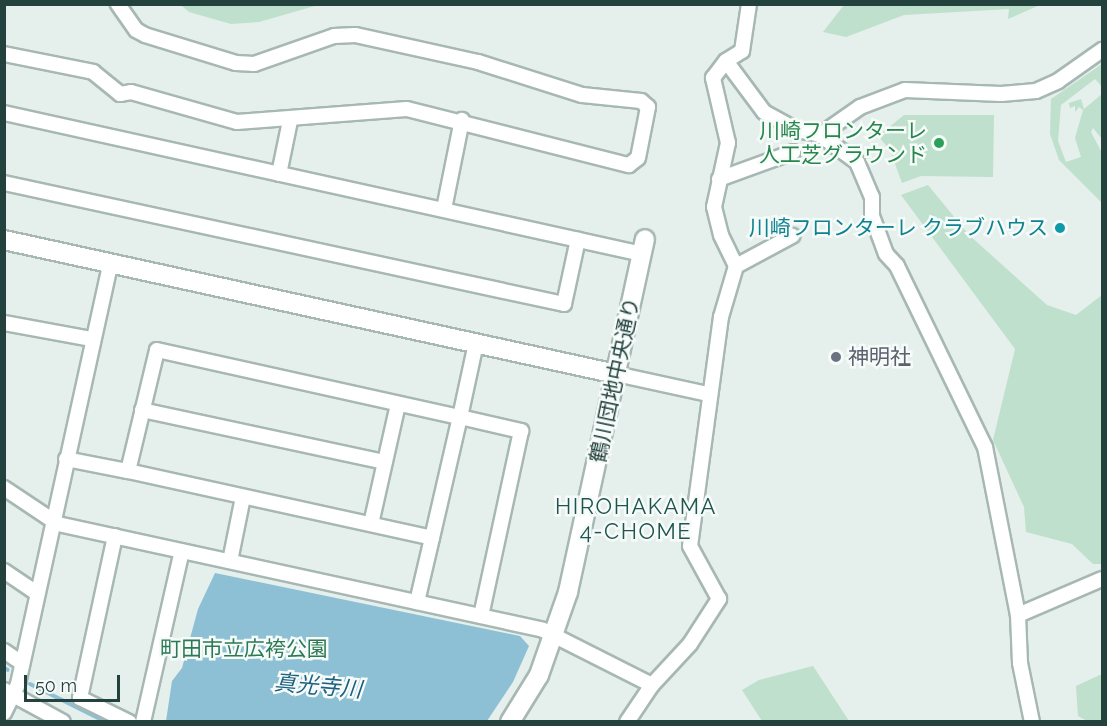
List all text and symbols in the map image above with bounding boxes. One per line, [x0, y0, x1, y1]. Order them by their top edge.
place label: 川崎フロンターレ 人工芝グラウンド [759, 118, 927, 168]
marker: 川崎フロンターレ 人工芝グラウンド [932, 136, 946, 150]
place label: 川崎フロンターレ クラブハウス [749, 215, 1048, 241]
marker: 川崎フロンターレ クラブハウス [1053, 221, 1067, 235]
street label: 鶴川団地中央通り [585, 295, 645, 465]
place label: 神明社 [848, 344, 911, 370]
marker: 神明社 [829, 350, 843, 364]
district label: HIROHAKAMA 4-CHOME [555, 493, 717, 544]
park label: 町田市立広袴公園 [160, 636, 328, 662]
scale bar [27, 663, 123, 701]
water label: 真光寺川 [273, 669, 363, 703]
text: 50 m [35, 675, 77, 696]

